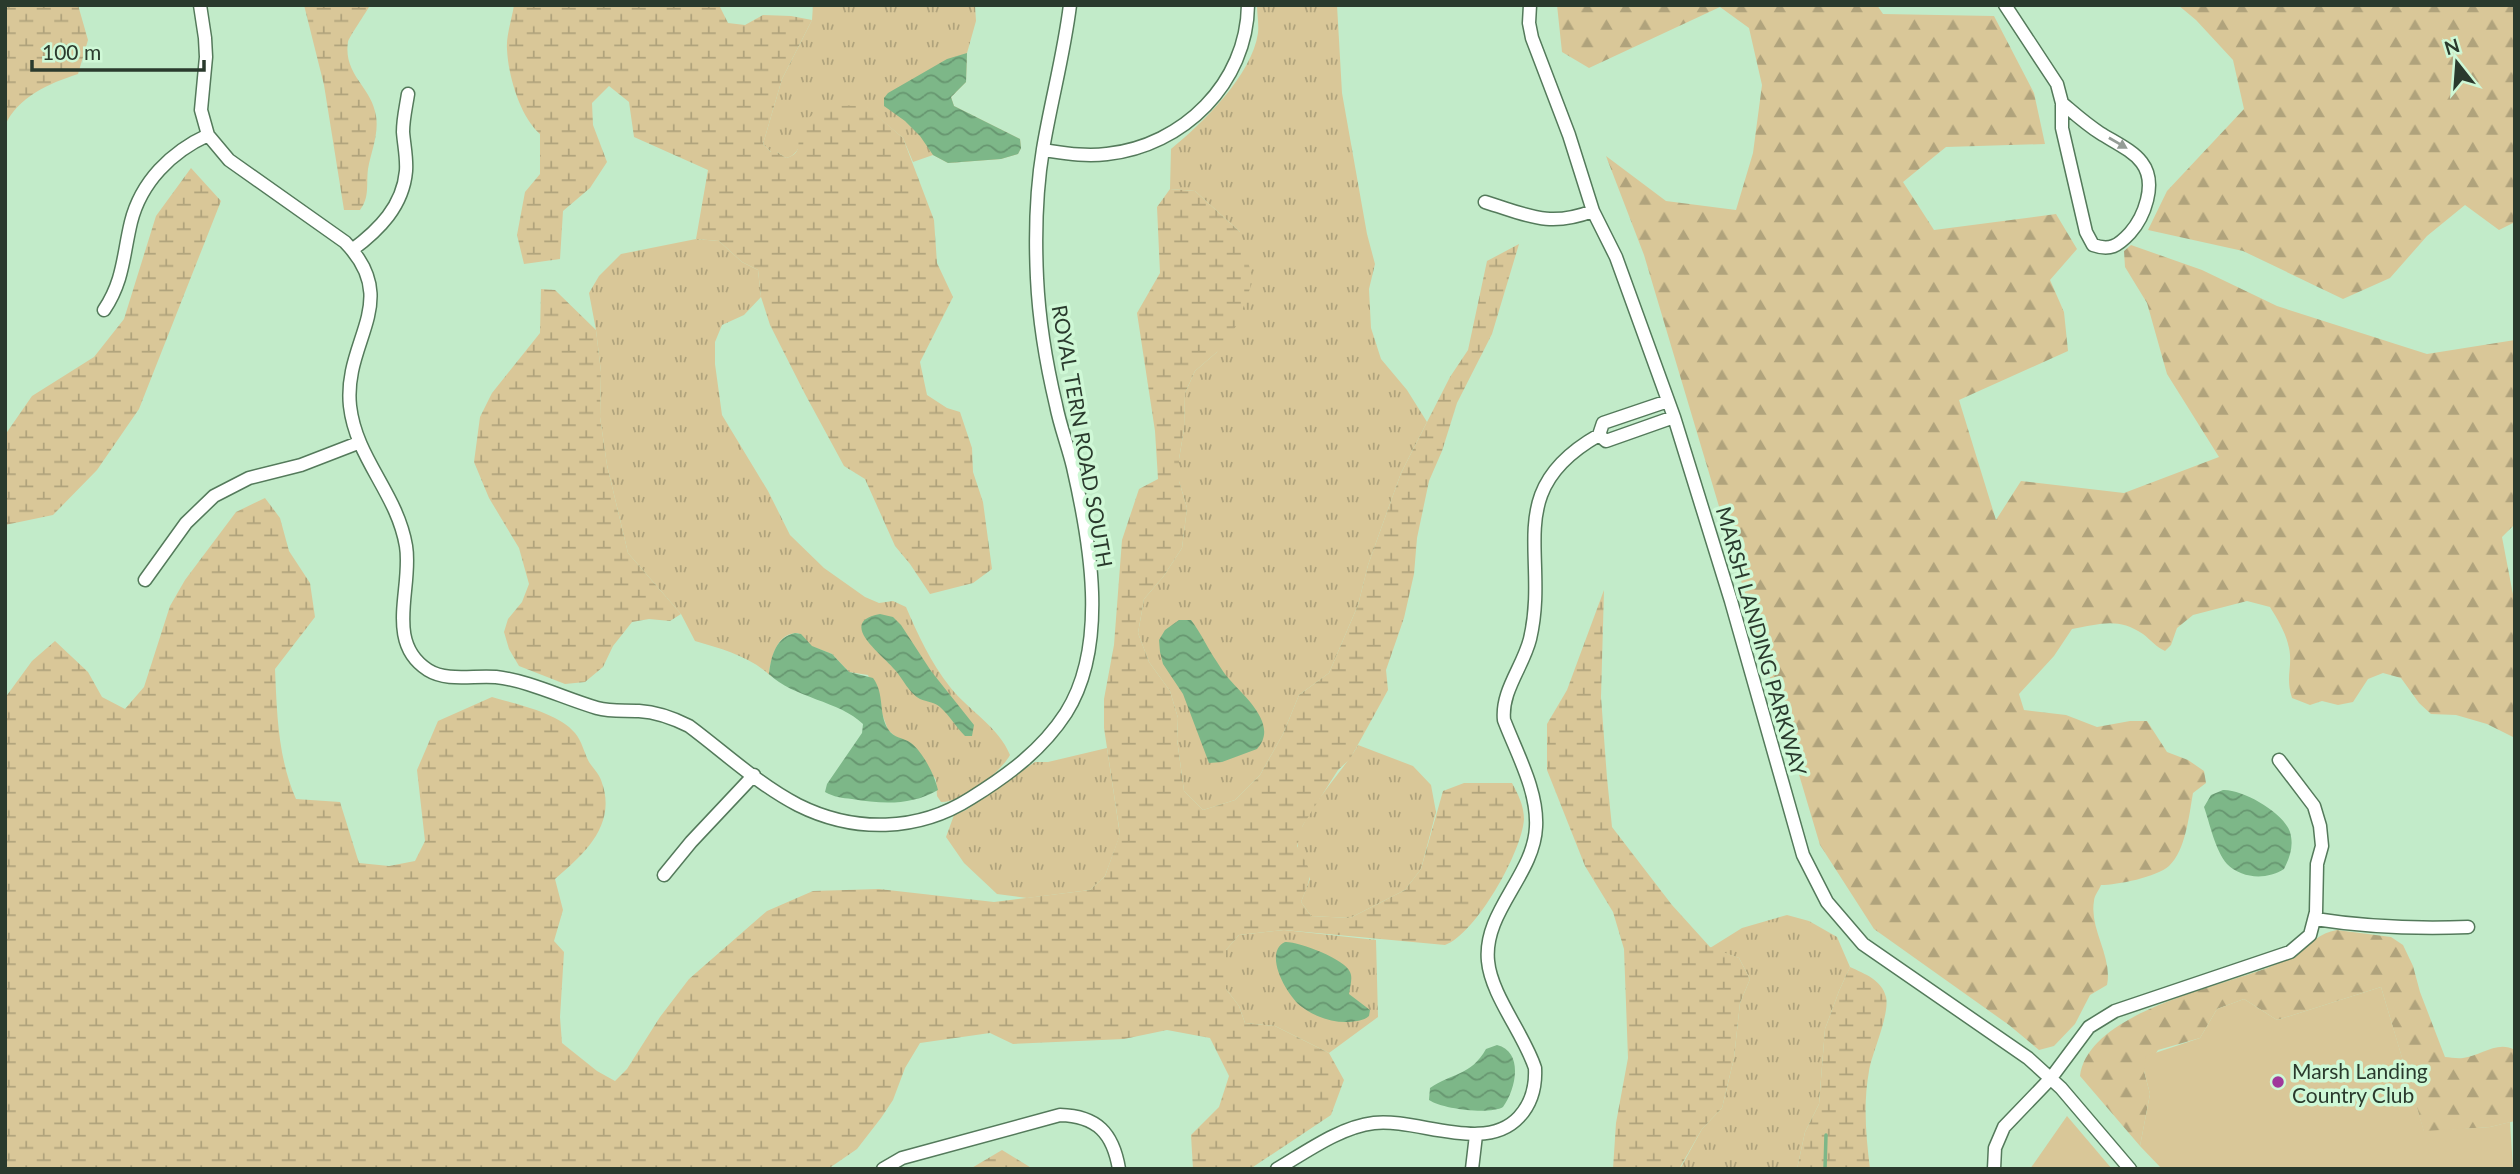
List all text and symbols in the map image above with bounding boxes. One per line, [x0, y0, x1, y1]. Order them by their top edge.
scale bar [32, 28, 203, 72]
north arrow [2422, 28, 2492, 98]
text: N [2442, 33, 2462, 59]
text: 100 m [42, 39, 101, 64]
one-way arrow [2108, 137, 2127, 149]
street label: ROYAL TERN ROAD SOUTH [1048, 303, 1118, 569]
street label: MARSH LANDING PARKWAY [1712, 504, 1813, 779]
place label: Marsh Landing Country Club [2292, 1058, 2428, 1107]
marker: Marsh Landing Country Club [2270, 1074, 2286, 1090]

